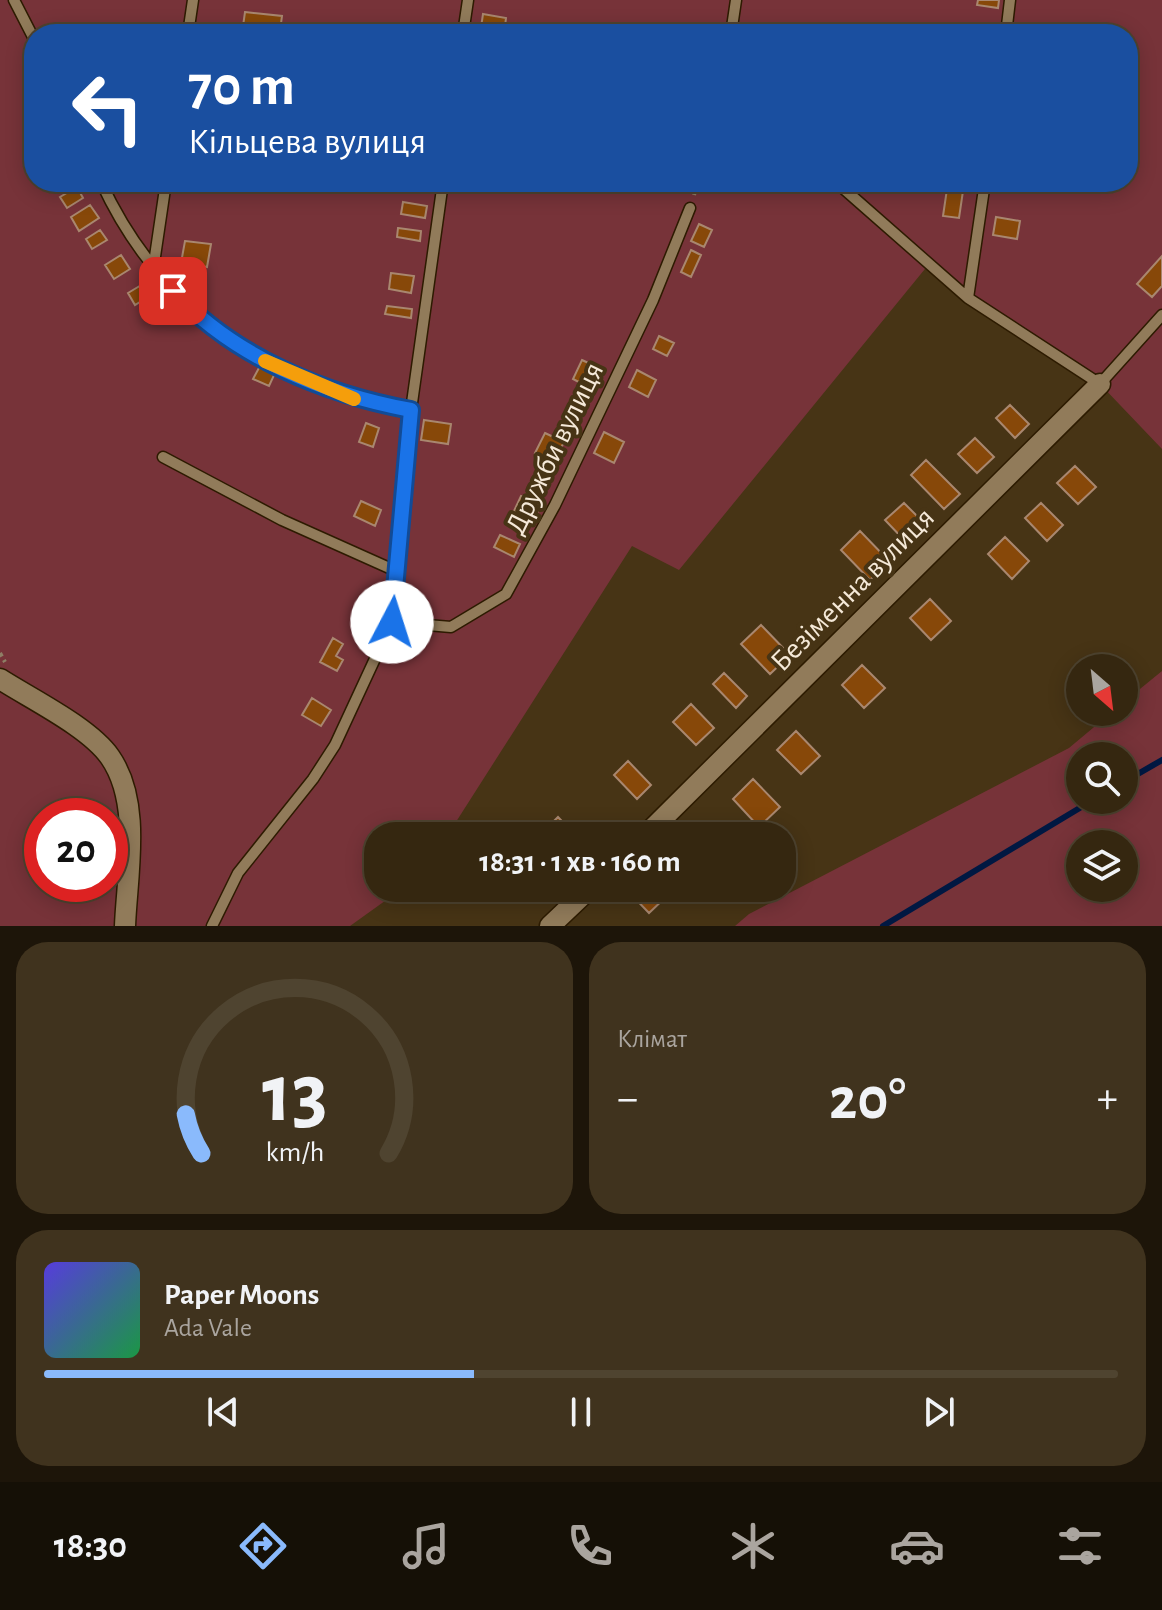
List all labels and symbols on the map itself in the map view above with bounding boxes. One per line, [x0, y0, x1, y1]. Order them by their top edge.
pin [139, 257, 207, 325]
street label: Дружби вулиця [500, 358, 609, 539]
street label: Безіменна вулиця [765, 502, 940, 677]
position arrow [350, 580, 434, 664]
north arrow [1066, 654, 1138, 726]
speed limit sign: 20 [24, 798, 128, 902]

